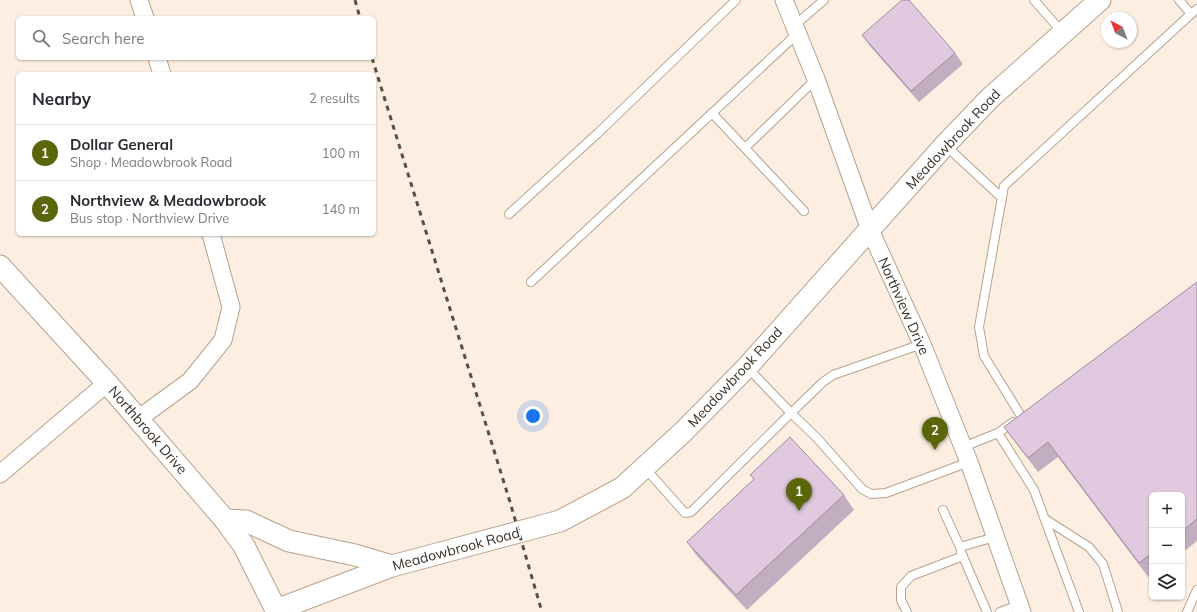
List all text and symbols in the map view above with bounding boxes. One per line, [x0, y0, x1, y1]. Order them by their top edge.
north arrow [1101, 12, 1137, 48]
search box [16, 16, 376, 60]
icon: search [30, 27, 52, 49]
text: Search here [62, 29, 144, 48]
street label: Meadowbrook Road [902, 85, 1004, 193]
text: Nearby [32, 88, 91, 109]
text: 2 results [309, 90, 360, 106]
text: Dollar General [70, 135, 173, 154]
text: 1 [41, 145, 49, 161]
text: 100 m [322, 145, 360, 161]
text: Shop · Meadowbrook Road [70, 154, 232, 170]
text: Northview & Meadowbrook [70, 191, 266, 210]
text: 2 [41, 201, 49, 217]
text: 140 m [322, 201, 360, 217]
text: Bus stop · Northview Drive [70, 210, 229, 226]
street label: Northview Drive [874, 254, 934, 358]
street label: Meadowbrook Road [684, 323, 786, 431]
street label: Northbrook Drive [105, 382, 191, 478]
your location [523, 406, 543, 426]
pin: 2 [922, 417, 948, 450]
pin: 1 [786, 478, 812, 511]
map controls [1149, 492, 1185, 600]
button: + [1149, 492, 1185, 528]
street label: Meadowbrook Road [390, 523, 522, 575]
button: − [1149, 528, 1185, 564]
button: layers [1149, 564, 1185, 600]

